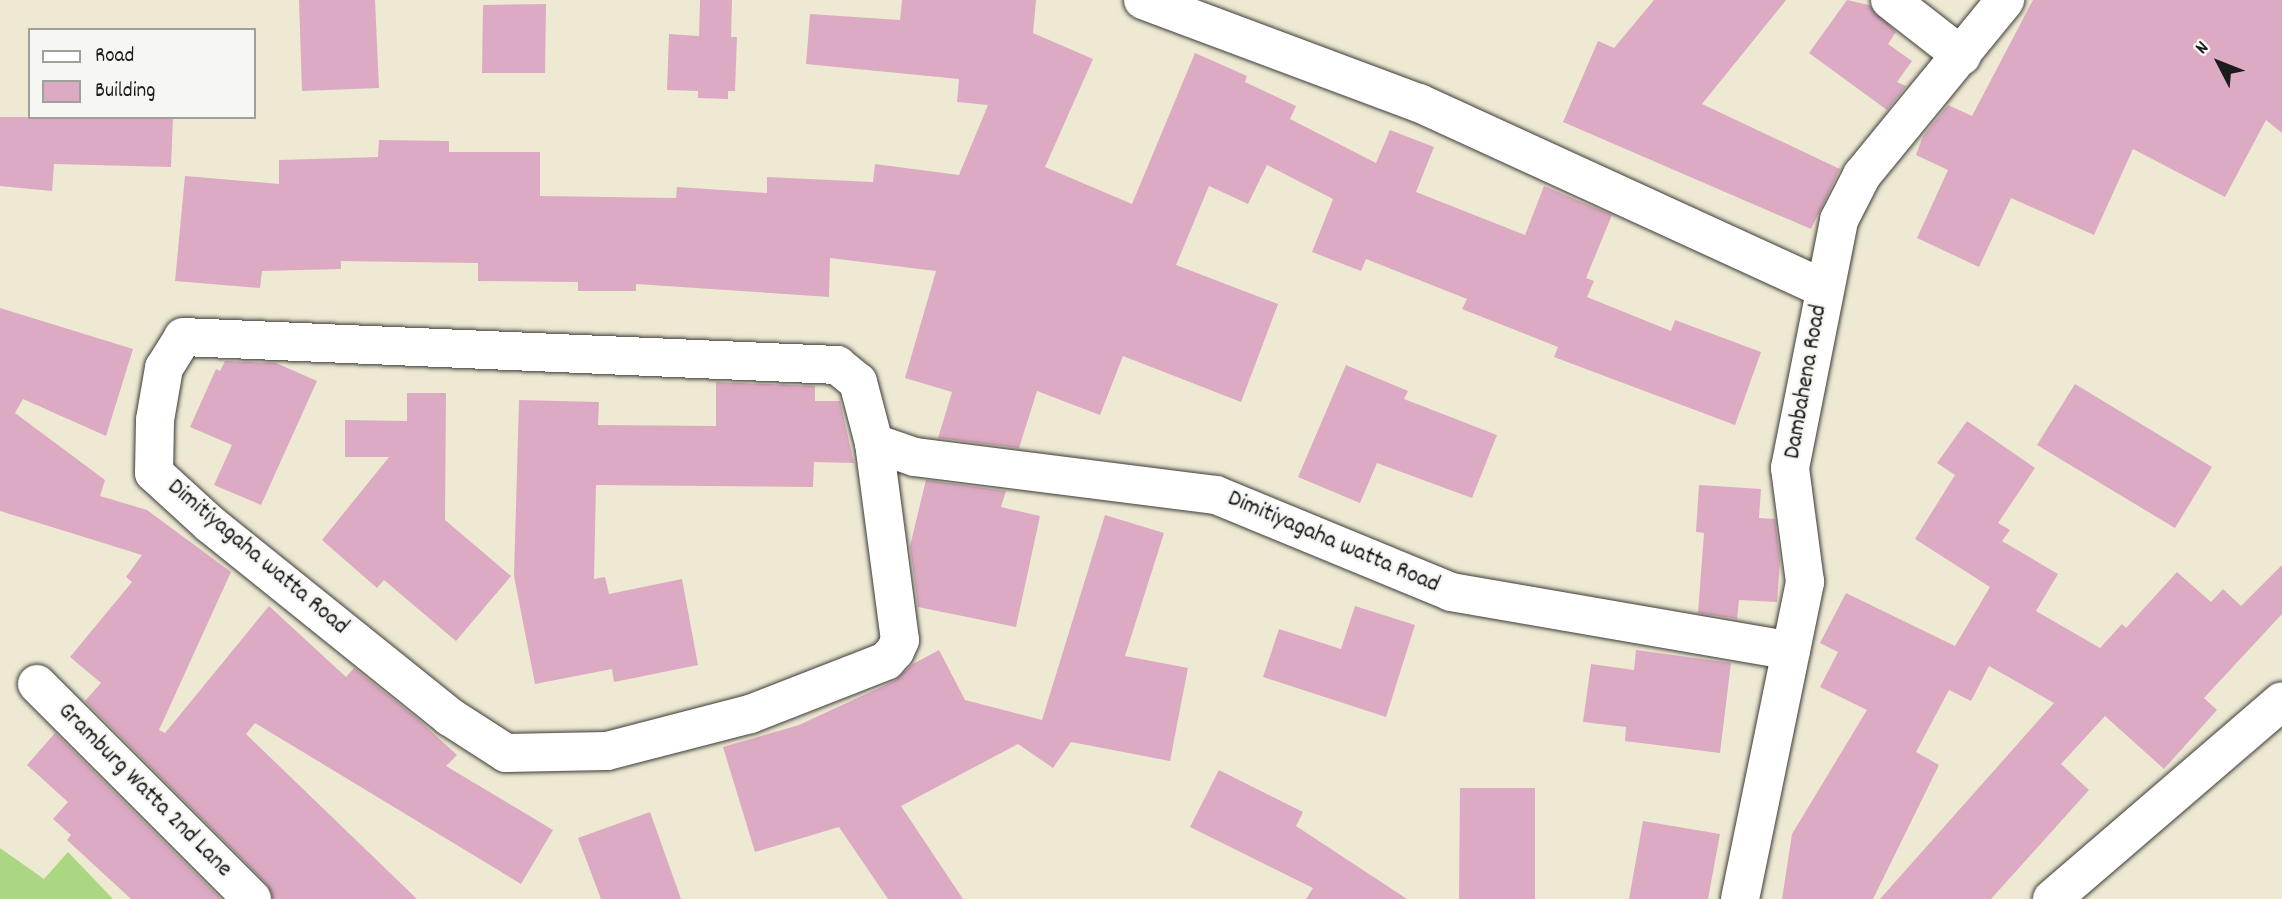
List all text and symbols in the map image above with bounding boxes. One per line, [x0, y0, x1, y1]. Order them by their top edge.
legend [28, 28, 256, 119]
north arrow [2184, 28, 2254, 98]
text: N [2190, 36, 2216, 61]
text: Road [95, 42, 134, 72]
text: Building [95, 77, 155, 107]
street label: Dambahena Road [1779, 303, 1835, 461]
street label: Dimitiyagaha watta Road [161, 474, 353, 642]
street label: Dimitiyagaha watta Road [1223, 485, 1443, 601]
street label: Gramburg Watta 2nd Lane [51, 698, 237, 884]

